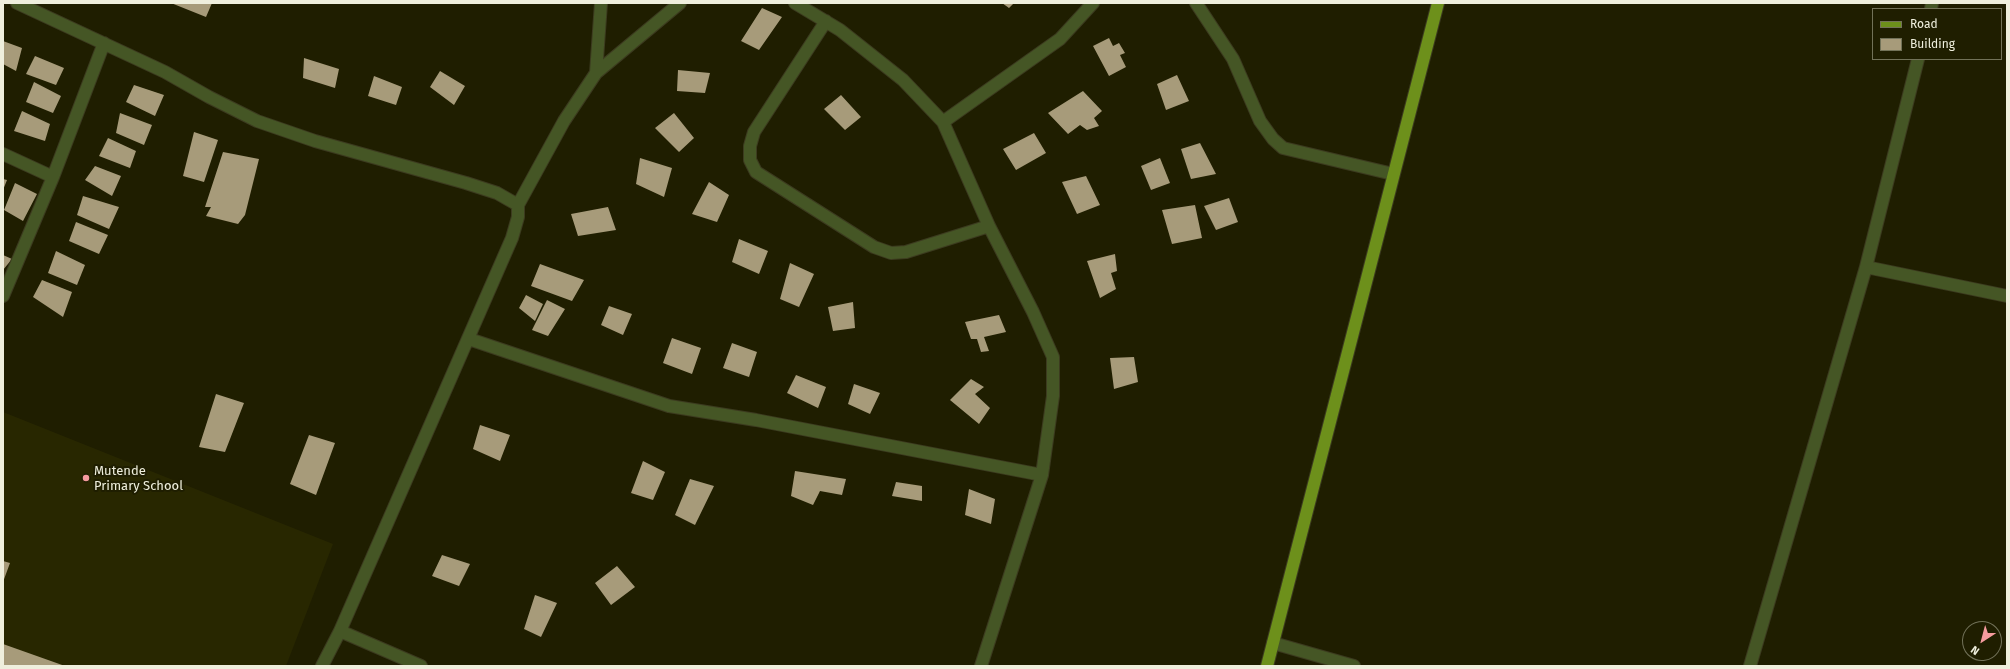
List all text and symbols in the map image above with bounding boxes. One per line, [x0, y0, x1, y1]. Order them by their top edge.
legend [1872, 8, 2002, 60]
text: Road [1910, 17, 1938, 31]
text: Building [1910, 37, 1955, 51]
place label: Mutende Primary School [94, 463, 183, 494]
marker: Mutende Primary School [81, 473, 91, 483]
north arrow [1962, 621, 2002, 661]
text: N [1968, 643, 1982, 658]

